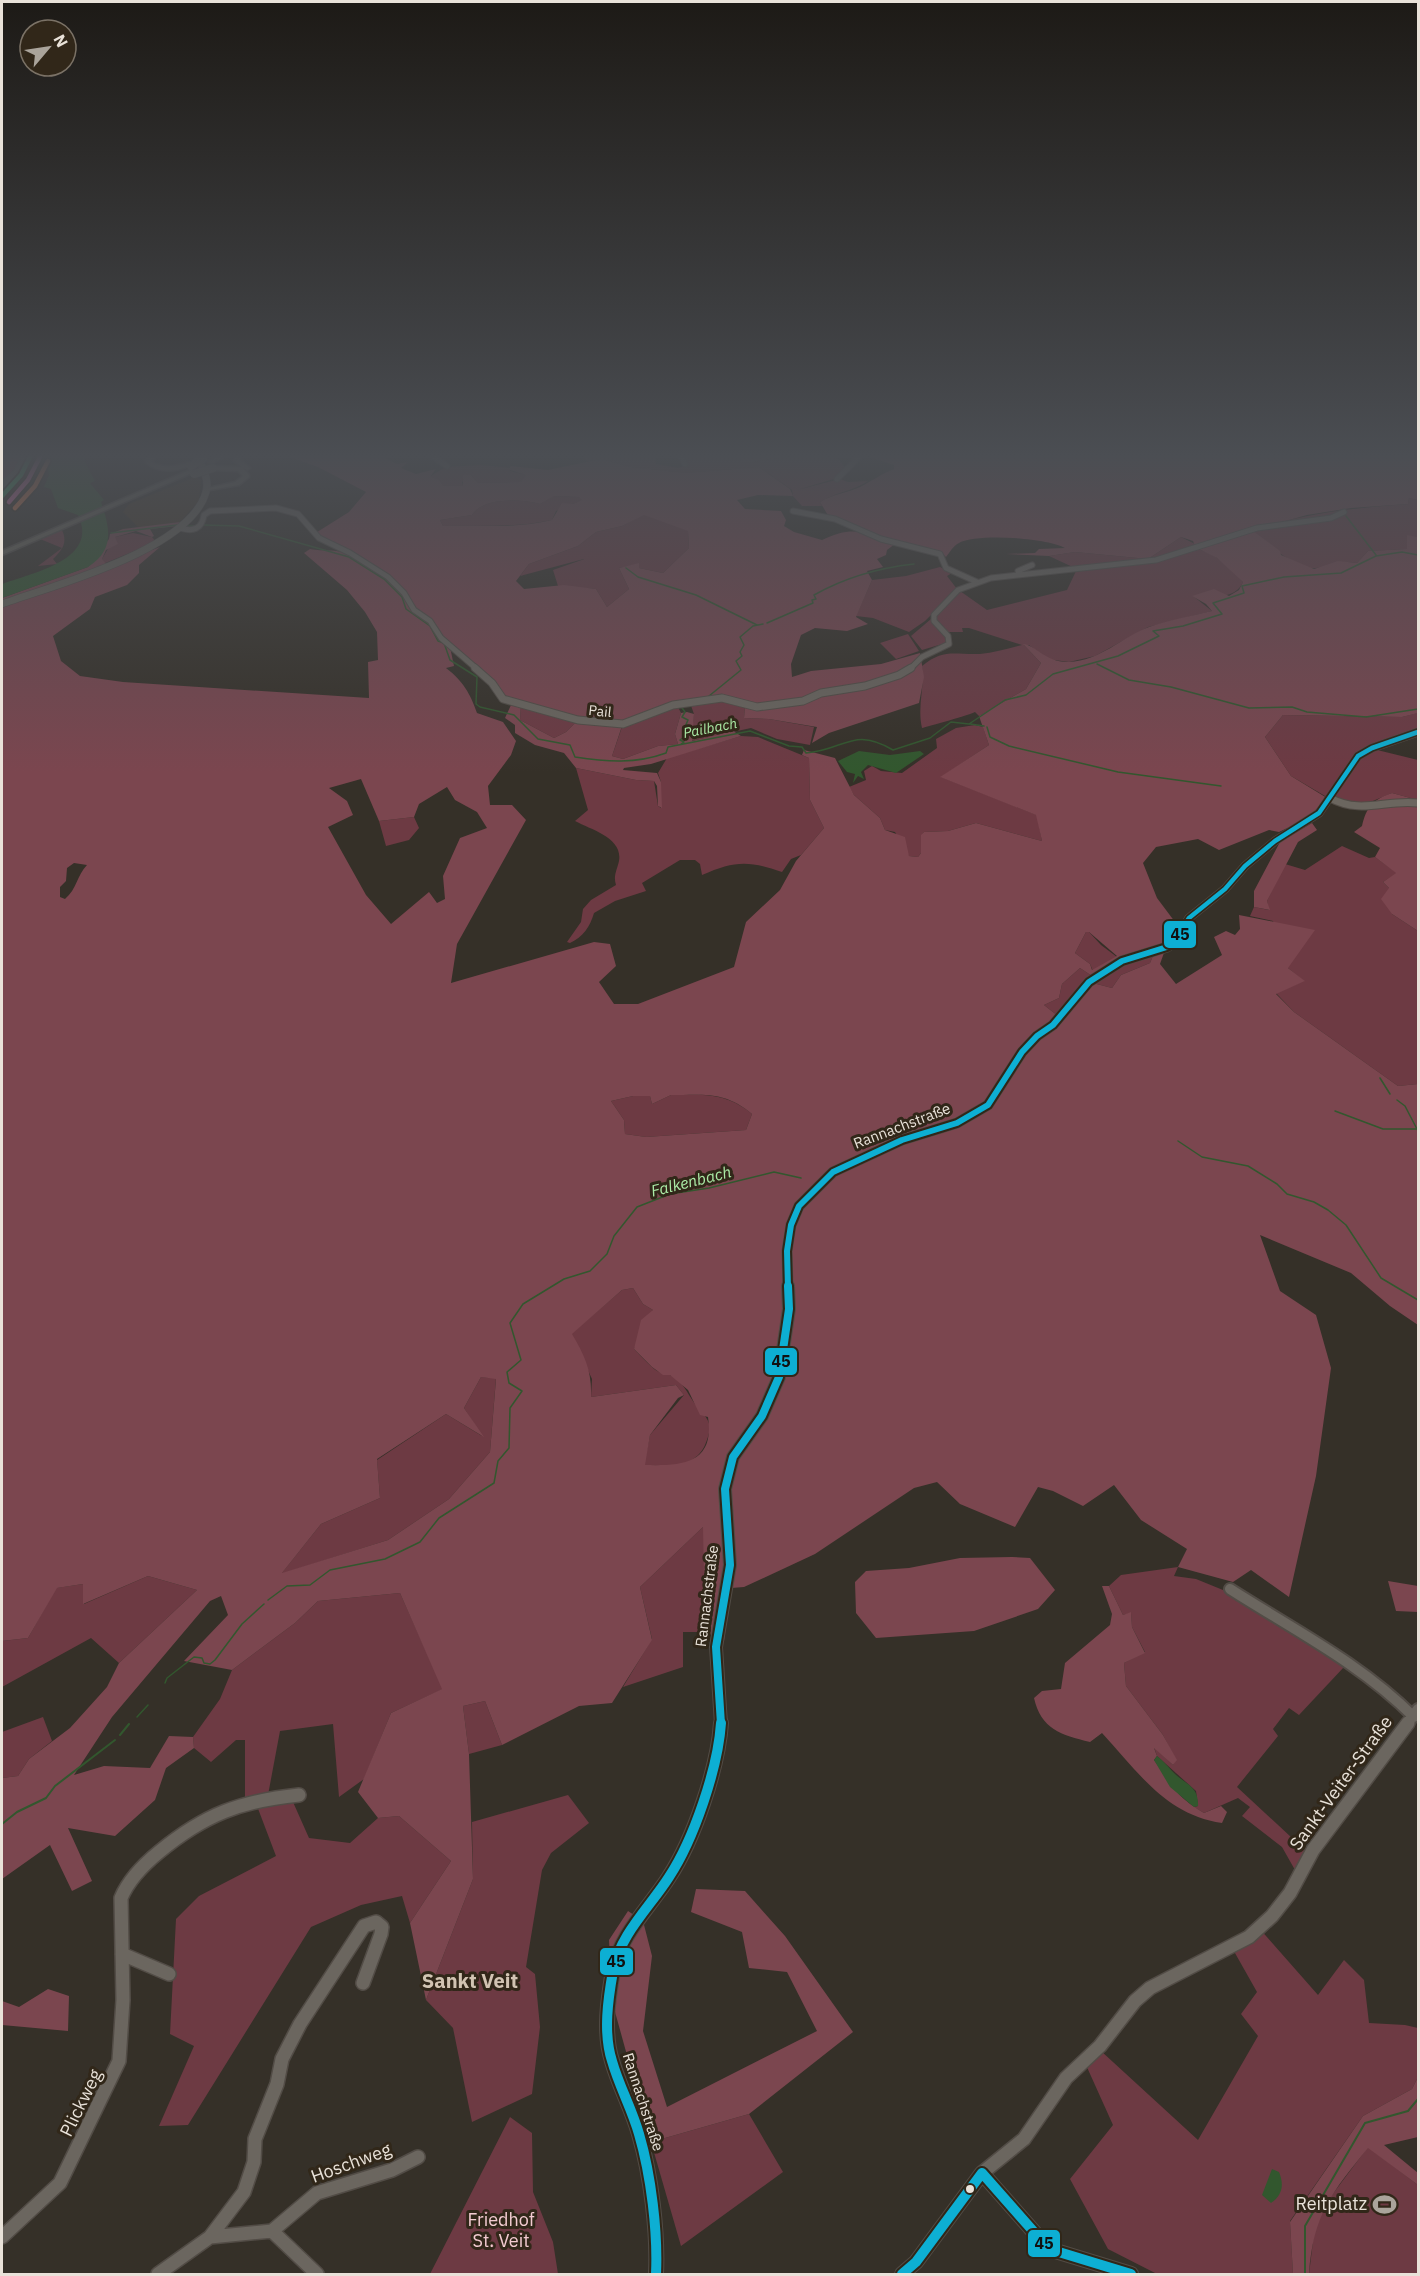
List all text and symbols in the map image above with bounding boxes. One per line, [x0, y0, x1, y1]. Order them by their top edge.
north arrow [18, 18, 78, 78]
text: N [50, 31, 73, 51]
street label: Pail [588, 701, 613, 721]
water label: Pailbach [682, 714, 739, 742]
line badge: 45 [1163, 920, 1197, 949]
text: 45 [1170, 924, 1190, 944]
street label: Rannachstraße [851, 1098, 953, 1153]
water label: Falkenbach [649, 1161, 733, 1201]
line badge: 45 [764, 1347, 798, 1376]
text: 45 [771, 1351, 791, 1371]
street label: Rannachstraße [691, 1544, 722, 1648]
street label: Sankt-Veiter-Straße [1284, 1711, 1397, 1854]
line badge: 45 [599, 1947, 634, 1976]
text: 45 [606, 1951, 626, 1971]
district label: Sankt Veit [422, 1967, 518, 1994]
street label: Rannachstraße [619, 2050, 668, 2153]
street label: Plickweg [54, 2065, 107, 2140]
street label: Hoschweg [307, 2137, 395, 2188]
unlabelled marker [964, 2183, 976, 2195]
sports icon: Reitplatz [1372, 2191, 1398, 2217]
place label: Reitplatz [1295, 2192, 1367, 2215]
park label: Friedhof St. Veit [467, 2208, 535, 2252]
line badge: 45 [1027, 2229, 1061, 2258]
text: 45 [1034, 2233, 1054, 2253]

